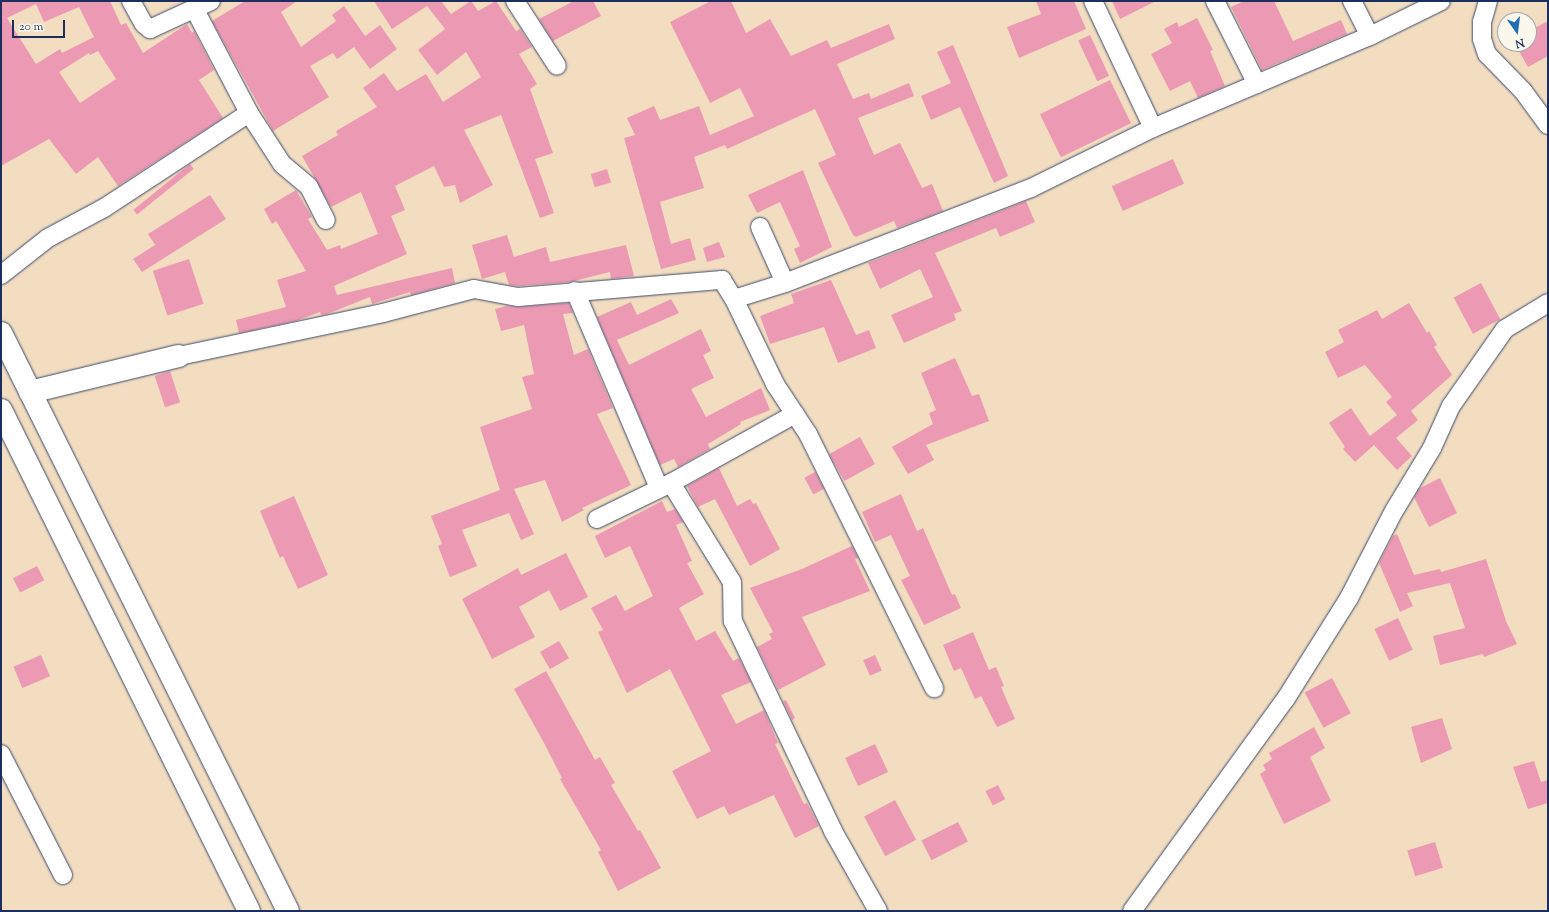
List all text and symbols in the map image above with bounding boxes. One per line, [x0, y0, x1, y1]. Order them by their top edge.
scale bar [14, 12, 67, 38]
north arrow [1497, 12, 1537, 52]
text: 20 m [19, 18, 43, 36]
text: N [1513, 34, 1526, 51]

